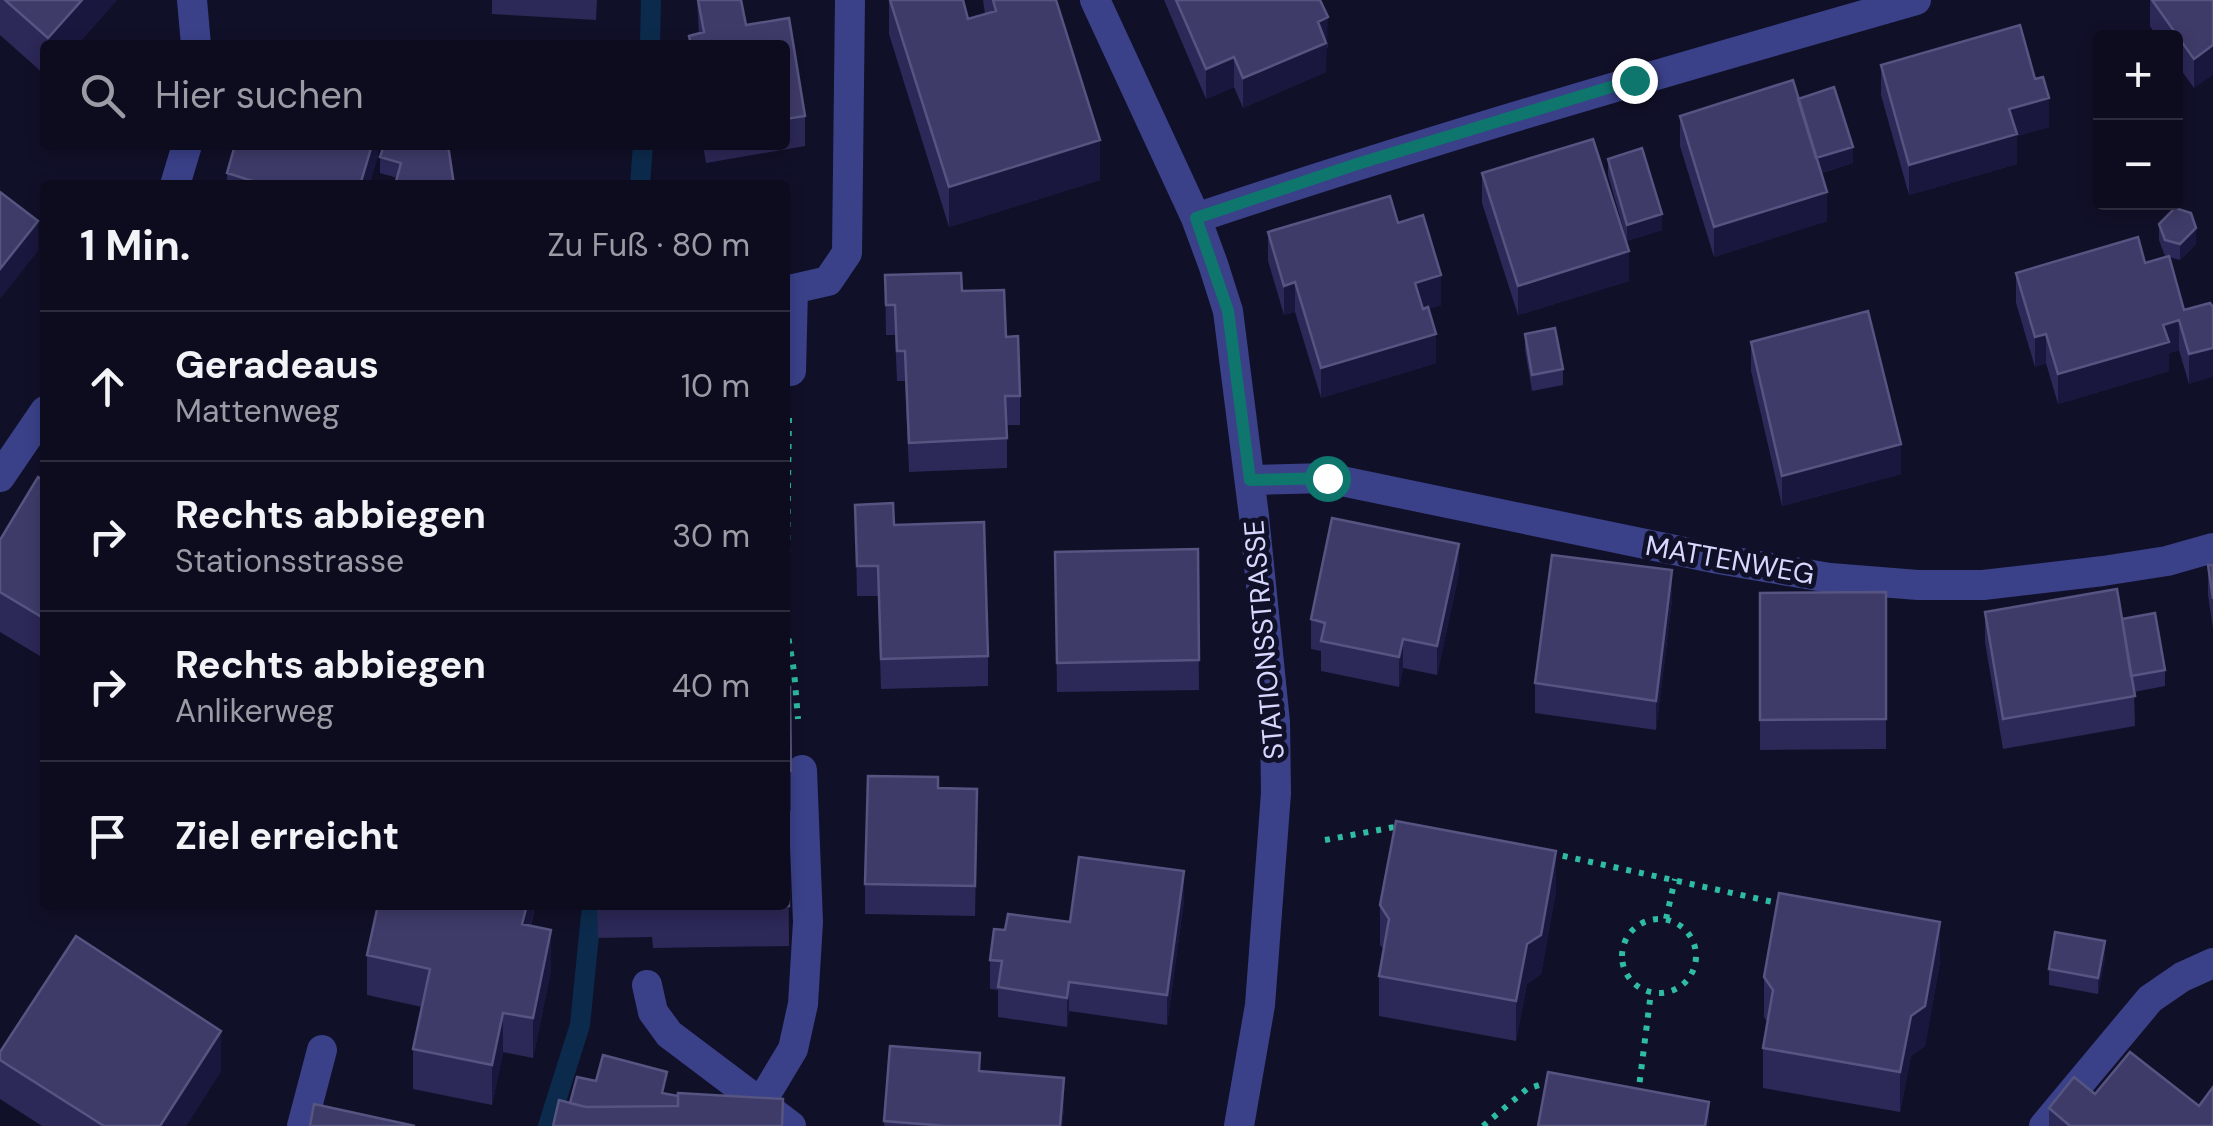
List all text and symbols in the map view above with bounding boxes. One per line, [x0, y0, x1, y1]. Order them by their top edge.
map controls [2093, 30, 2183, 210]
button: + [2093, 30, 2183, 120]
search box [40, 40, 790, 150]
route end [1612, 58, 1658, 104]
icon: search [75, 68, 130, 123]
text: Hier suchen [155, 70, 364, 120]
button: − [2093, 120, 2183, 210]
text: 1 Min. [80, 218, 190, 273]
text: Zu Fuß · 80 m [548, 224, 750, 266]
text: Geradeaus [175, 340, 379, 390]
icon: ahead [80, 359, 135, 414]
text: 10 m [681, 365, 750, 407]
text: Mattenweg [175, 390, 340, 432]
route start [1305, 456, 1351, 502]
text: Rechts abbiegen [175, 490, 486, 540]
icon: right [80, 509, 135, 564]
text: 30 m [672, 515, 750, 557]
street label: STATIONSSTRASSE [1235, 519, 1293, 761]
street label: MATTENWEG [1643, 527, 1817, 593]
text: Stationsstrasse [175, 540, 404, 582]
text: Rechts abbiegen [175, 640, 486, 690]
icon: right [80, 659, 135, 714]
text: 40 m [672, 665, 750, 707]
text: Anlikerweg [175, 690, 334, 732]
icon: arrive [80, 809, 135, 864]
text: Ziel erreicht [175, 811, 399, 861]

